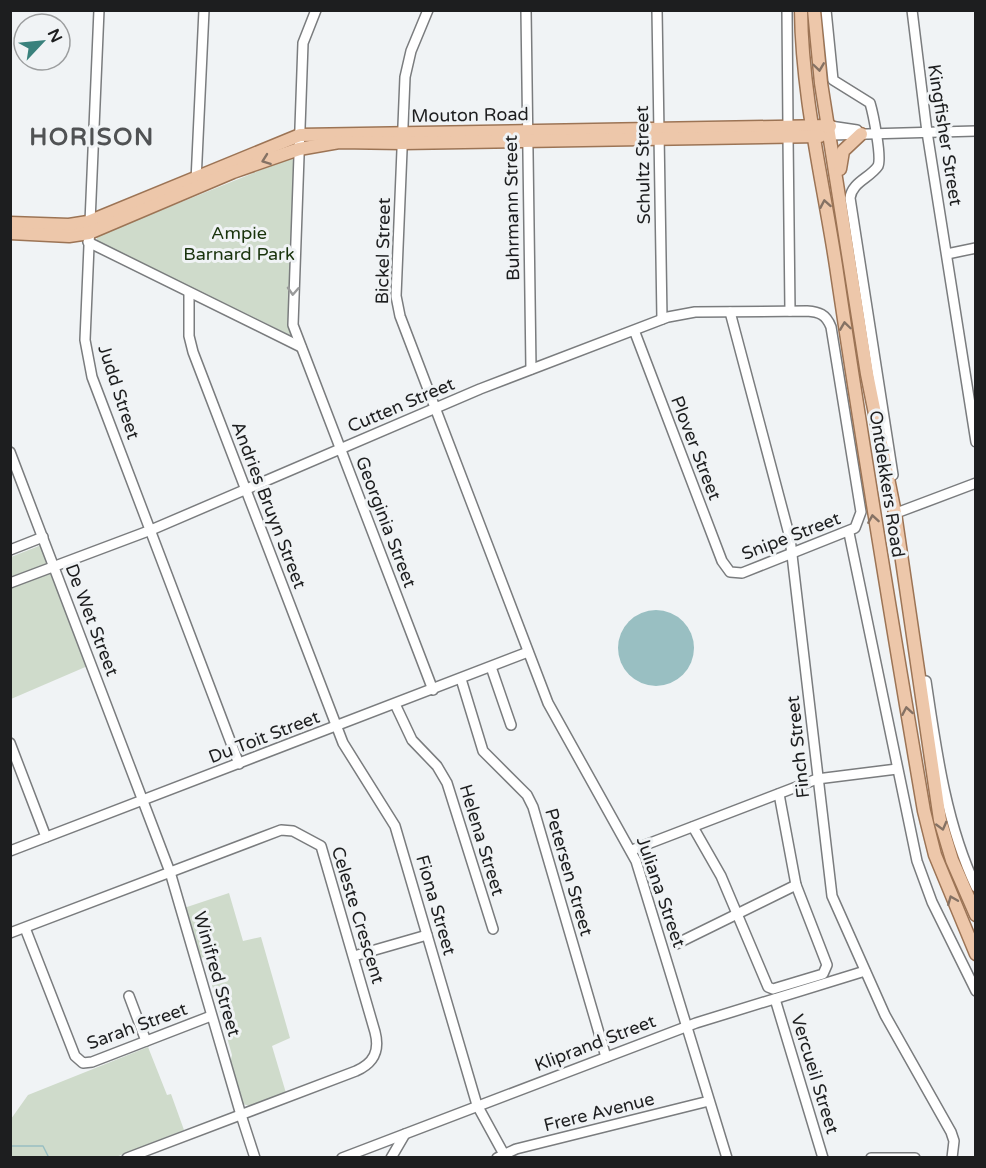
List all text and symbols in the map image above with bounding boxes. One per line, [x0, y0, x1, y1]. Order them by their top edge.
north arrow [12, 12, 72, 72]
text: N [43, 26, 66, 46]
one-way arrow [813, 63, 825, 72]
street label: Kingfisher Street [923, 63, 967, 208]
street label: Mouton Road [411, 103, 529, 127]
street label: Schultz Street [631, 105, 655, 225]
district label: HORISON [29, 123, 155, 152]
street label: Buhrmann Street [500, 135, 524, 281]
one-way arrow [261, 153, 272, 166]
street label: Bickel Street [371, 197, 395, 305]
one-way arrow [820, 199, 832, 208]
park label: Ampie Barnard Park [183, 222, 295, 265]
one-way arrow [287, 287, 300, 296]
one-way arrow [839, 321, 851, 331]
street label: Judd Street [93, 342, 145, 442]
street label: Cutten Street [344, 373, 458, 437]
street label: Plover Street [666, 393, 726, 503]
street label: Ontdekkers Road [865, 409, 909, 559]
street label: Andries Bruyn Street [227, 418, 311, 592]
street label: Georginia Street [351, 453, 421, 591]
street label: Snipe Street [738, 507, 844, 565]
one-way arrow [868, 514, 880, 524]
street label: De Wet Street [60, 561, 124, 679]
street label: Finch Street [782, 695, 814, 799]
street label: Du Toit Street [205, 706, 323, 768]
one-way arrow [901, 706, 914, 716]
street label: Helena Street [455, 782, 509, 899]
street label: Petersen Street [540, 806, 598, 938]
one-way arrow [935, 820, 947, 830]
street label: Juliana Street [632, 834, 690, 950]
street label: Celeste Crescent [327, 844, 389, 986]
street label: Fiona Street [411, 852, 461, 958]
one-way arrow [947, 895, 959, 906]
street label: Winifred Street [189, 909, 245, 1039]
street label: Sarah Street [84, 998, 190, 1054]
street label: Kliprand Street [531, 1010, 659, 1076]
street label: Vercueil Street [786, 1011, 844, 1137]
street label: Frere Avenue [541, 1088, 657, 1136]

